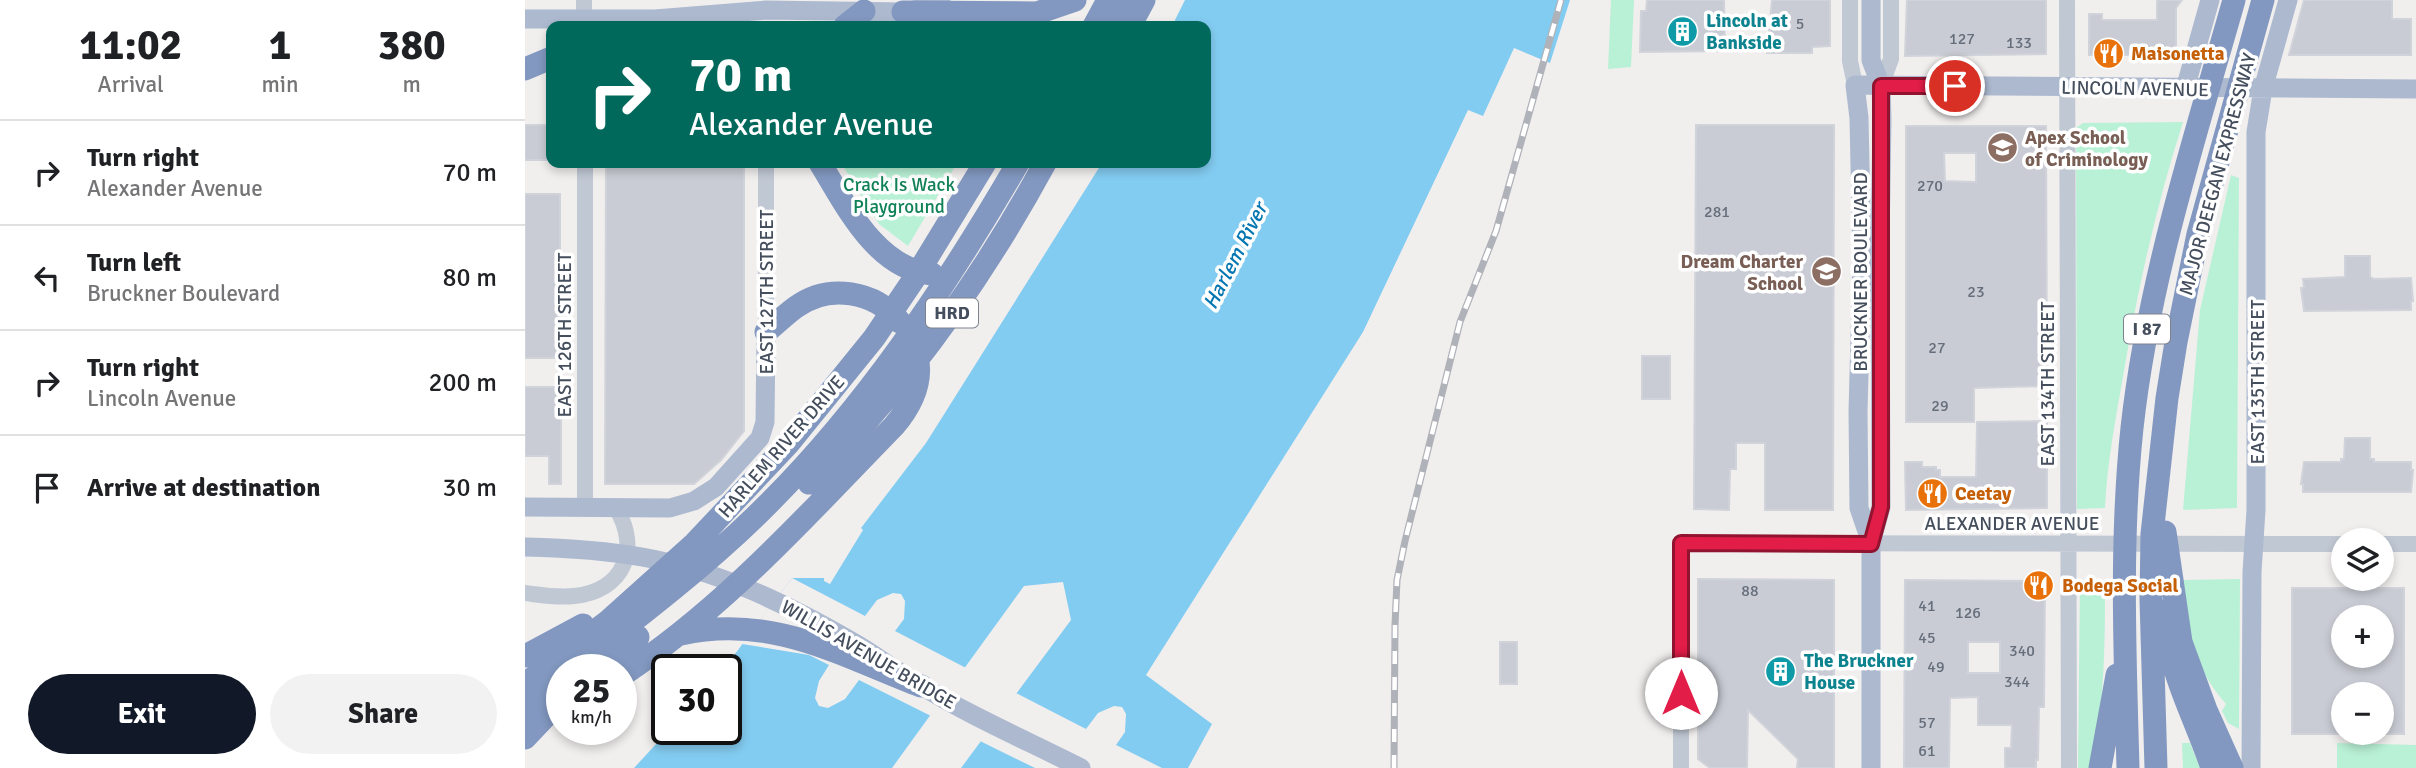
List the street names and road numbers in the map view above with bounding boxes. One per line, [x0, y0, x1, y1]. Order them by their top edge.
street label: MAJOR DEEGAN EXPRESSWAY [2174, 50, 2262, 298]
street label: LINCOLN AVENUE [2061, 76, 2209, 102]
street label: BRUCKNER BOULEVARD [1849, 172, 1873, 372]
street label: EAST 127TH STREET [755, 209, 779, 374]
street label: EAST 126TH STREET [553, 252, 577, 417]
road number: HRD [926, 298, 978, 328]
street label: EAST 135TH STREET [2246, 299, 2270, 464]
street label: EAST 134TH STREET [2036, 301, 2060, 466]
road number: I 87 [2124, 314, 2170, 344]
street label: HARLEM RIVER DRIVE [713, 370, 850, 523]
street label: ALEXANDER AVENUE [1924, 512, 2100, 536]
street label: WILLIS AVENUE BRIDGE [777, 595, 960, 715]

